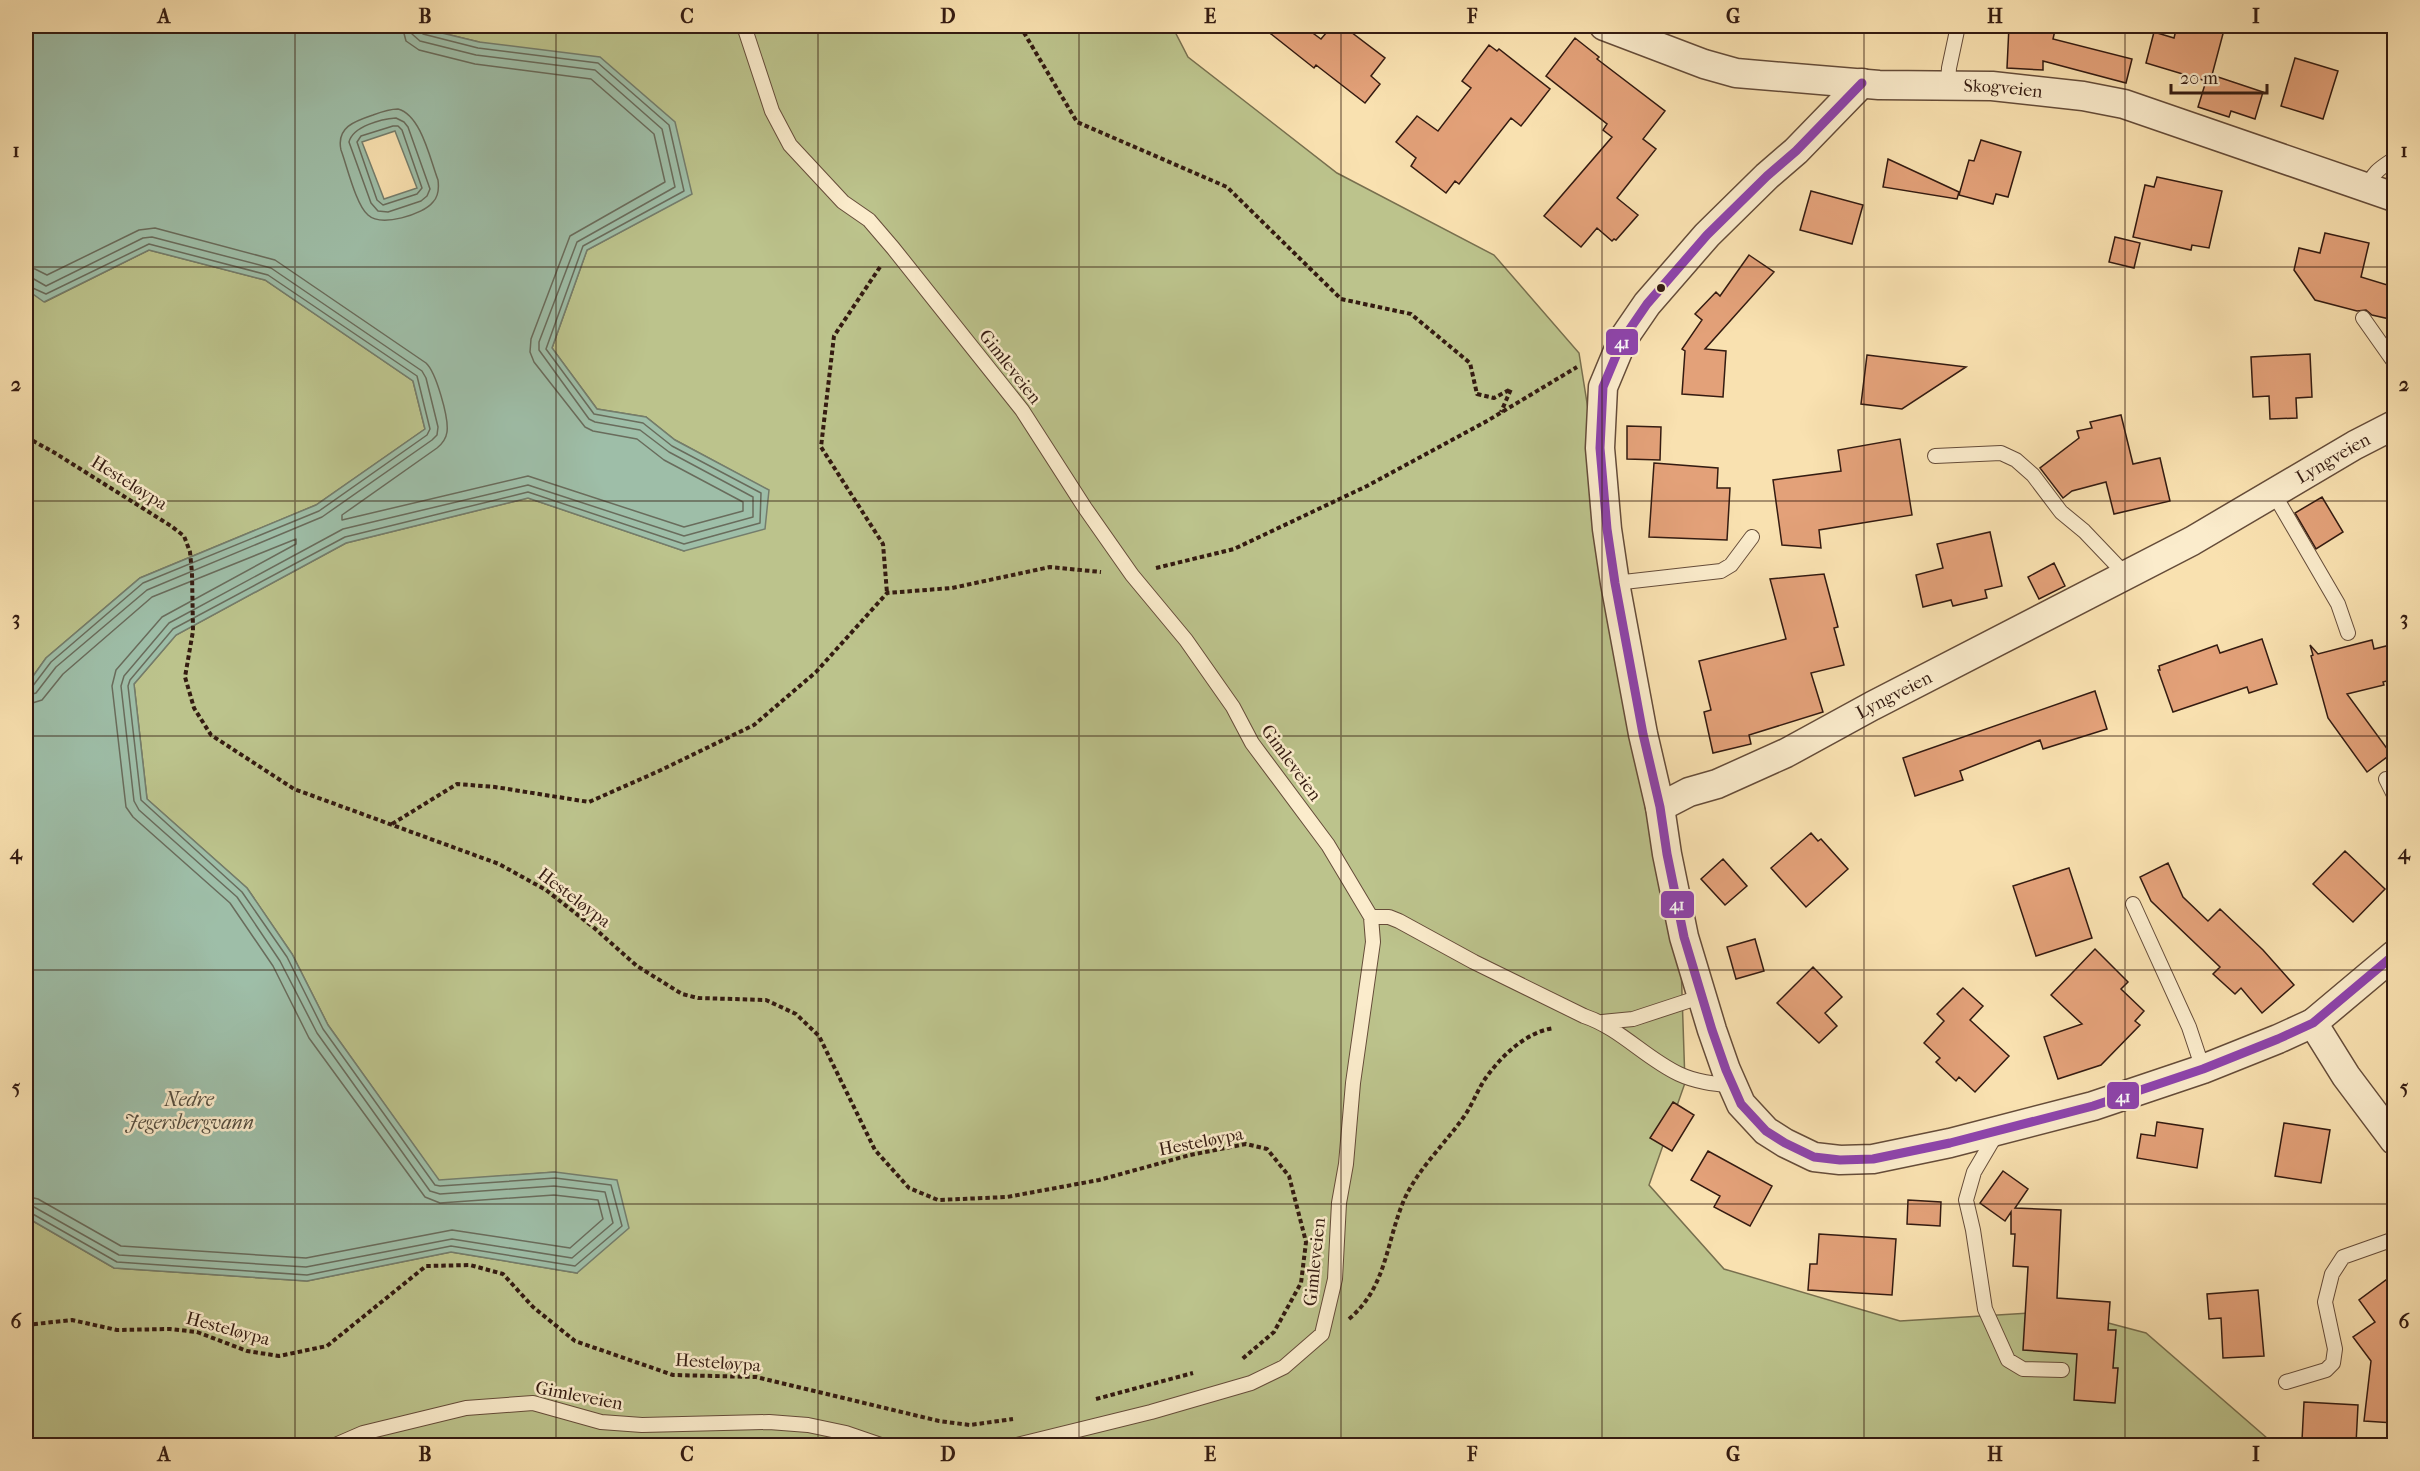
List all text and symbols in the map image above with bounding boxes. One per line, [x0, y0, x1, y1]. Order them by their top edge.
text: A [156, 5, 172, 28]
text: B [418, 5, 432, 28]
text: C [680, 5, 694, 28]
text: D [940, 5, 956, 28]
text: E [1204, 5, 1216, 28]
text: F [1466, 5, 1478, 28]
text: G [1726, 5, 1740, 28]
text: H [1987, 5, 2003, 28]
text: I [2252, 5, 2260, 28]
scale bar [2171, 57, 2267, 95]
text: 20 m [2180, 68, 2218, 89]
street label: Skogveien [1964, 75, 2044, 102]
text: 1 [12, 139, 20, 162]
text: 1 [2400, 139, 2408, 162]
unlabelled marker [1655, 282, 1667, 294]
street label: Gimleveien [974, 326, 1046, 409]
line badge: 41 [1605, 328, 1639, 356]
text: 41 [1613, 333, 1630, 353]
text: 2 [11, 373, 21, 396]
text: 2 [2399, 373, 2409, 396]
street label: Lyngveien [2292, 428, 2374, 488]
street label: Hesteløypa [87, 451, 172, 515]
text: 3 [12, 607, 20, 630]
text: 3 [2400, 607, 2408, 630]
street label: Lyngveien [1852, 666, 1936, 723]
street label: Gimleveien [1256, 721, 1326, 805]
text: 4 [9, 841, 23, 865]
text: 4 [2397, 841, 2411, 865]
street label: Hesteløypa [533, 864, 615, 933]
line badge: 41 [1660, 890, 1695, 919]
text: 41 [1668, 895, 1685, 915]
text: 5 [12, 1076, 21, 1099]
text: 5 [2400, 1076, 2409, 1099]
line badge: 41 [2106, 1081, 2140, 1110]
text: 41 [2114, 1087, 2131, 1107]
water label: Nedre Jegersbergvann [124, 1088, 254, 1134]
street label: Hesteløypa [1157, 1123, 1246, 1161]
street label: Gimleveien [1300, 1216, 1330, 1307]
street label: Hesteløypa [184, 1308, 273, 1350]
text: 6 [11, 1310, 23, 1333]
text: 6 [2399, 1310, 2411, 1333]
street label: Hesteløypa [674, 1350, 762, 1377]
street label: Gimleveien [533, 1377, 625, 1415]
text: A [156, 1443, 172, 1466]
text: B [418, 1443, 432, 1466]
text: C [680, 1443, 694, 1466]
text: D [940, 1443, 956, 1466]
text: E [1204, 1443, 1216, 1466]
text: F [1466, 1443, 1478, 1466]
text: G [1726, 1443, 1740, 1466]
text: H [1987, 1443, 2003, 1466]
text: I [2252, 1443, 2260, 1466]

